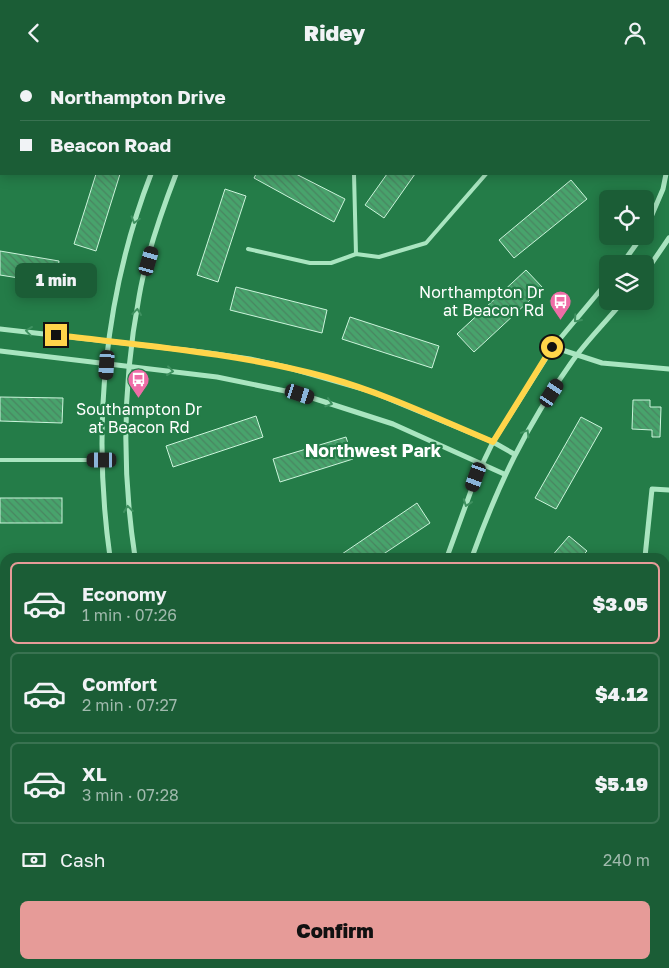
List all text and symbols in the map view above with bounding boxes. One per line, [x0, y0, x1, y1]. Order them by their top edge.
icon: back [20, 19, 48, 47]
text: Ridey [304, 19, 365, 46]
icon: person [621, 19, 649, 47]
text: Northampton Drive [50, 85, 226, 108]
text: Beacon Road [50, 133, 171, 156]
map controls [599, 190, 654, 310]
button: locate [599, 190, 654, 245]
one-way arrow [130, 215, 141, 224]
car [137, 245, 160, 277]
button: layers [599, 255, 654, 310]
callout: 1 min [15, 263, 97, 297]
text: 1 min [36, 270, 76, 290]
place label: Northampton Dr at Beacon Rd [419, 282, 544, 320]
bus stop icon: Northampton Dr at Beacon Rd [548, 289, 572, 320]
one-way arrow [131, 308, 142, 316]
one-way arrow [574, 313, 582, 322]
route end [45, 324, 67, 346]
one-way arrow [25, 326, 33, 337]
route start [541, 336, 563, 358]
car [98, 350, 115, 380]
one-way arrow [166, 365, 174, 376]
bus stop icon: Southampton Dr at Beacon Rd [127, 368, 151, 399]
car [537, 376, 566, 410]
car [283, 382, 316, 406]
one-way arrow [324, 398, 333, 408]
place label: Southampton Dr at Beacon Rd [76, 399, 202, 437]
one-way arrow [520, 429, 530, 438]
district label: Northwest Park [305, 439, 442, 461]
car [87, 453, 117, 468]
car [463, 460, 488, 494]
one-way arrow [463, 498, 473, 506]
one-way arrow [123, 505, 134, 513]
icon: car [22, 581, 67, 626]
text: Economy [82, 582, 167, 605]
text: $3.05 [593, 592, 648, 615]
text: 1 min · 07:26 [82, 605, 177, 625]
icon: car [22, 671, 67, 716]
text: Comfort [82, 672, 157, 695]
text: $4.12 [595, 682, 648, 705]
text: 2 min · 07:27 [82, 695, 177, 715]
icon: car [22, 761, 67, 806]
text: XL [82, 762, 107, 785]
text: $5.19 [595, 772, 648, 795]
text: 3 min · 07:28 [82, 785, 179, 805]
icon: cash [20, 846, 48, 874]
text: Cash [60, 848, 105, 871]
text: 240 m [603, 850, 650, 870]
button: Confirm [20, 901, 650, 959]

